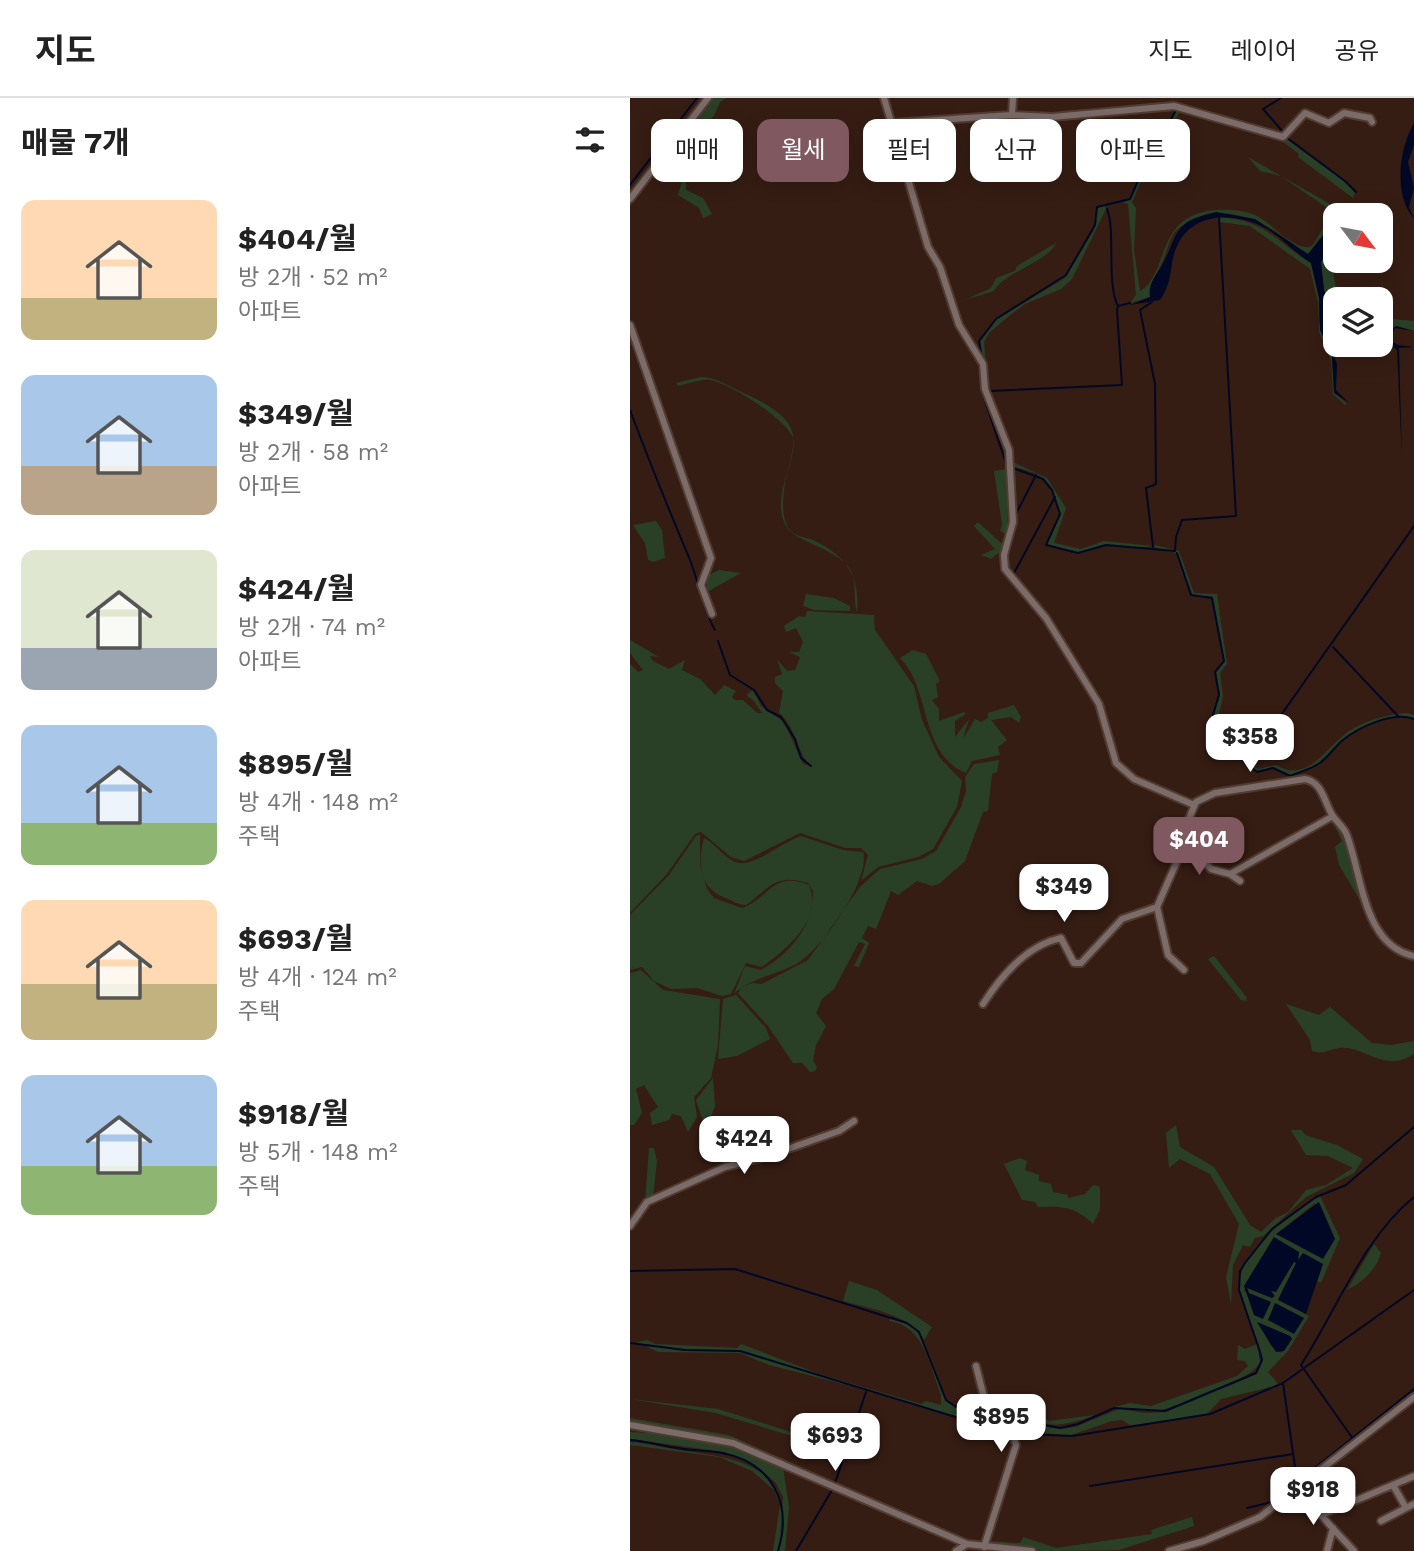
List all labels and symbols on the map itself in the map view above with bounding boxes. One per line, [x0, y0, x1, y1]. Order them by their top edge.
north arrow [1323, 203, 1393, 273]
pin: $358 [1209, 714, 1291, 774]
pin: $404 [1158, 818, 1240, 877]
pin: $349 [1023, 864, 1105, 924]
pin: $424 [703, 1116, 785, 1176]
pin: $895 [960, 1394, 1042, 1454]
pin: $693 [794, 1414, 876, 1473]
pin: $918 [1272, 1468, 1354, 1527]

